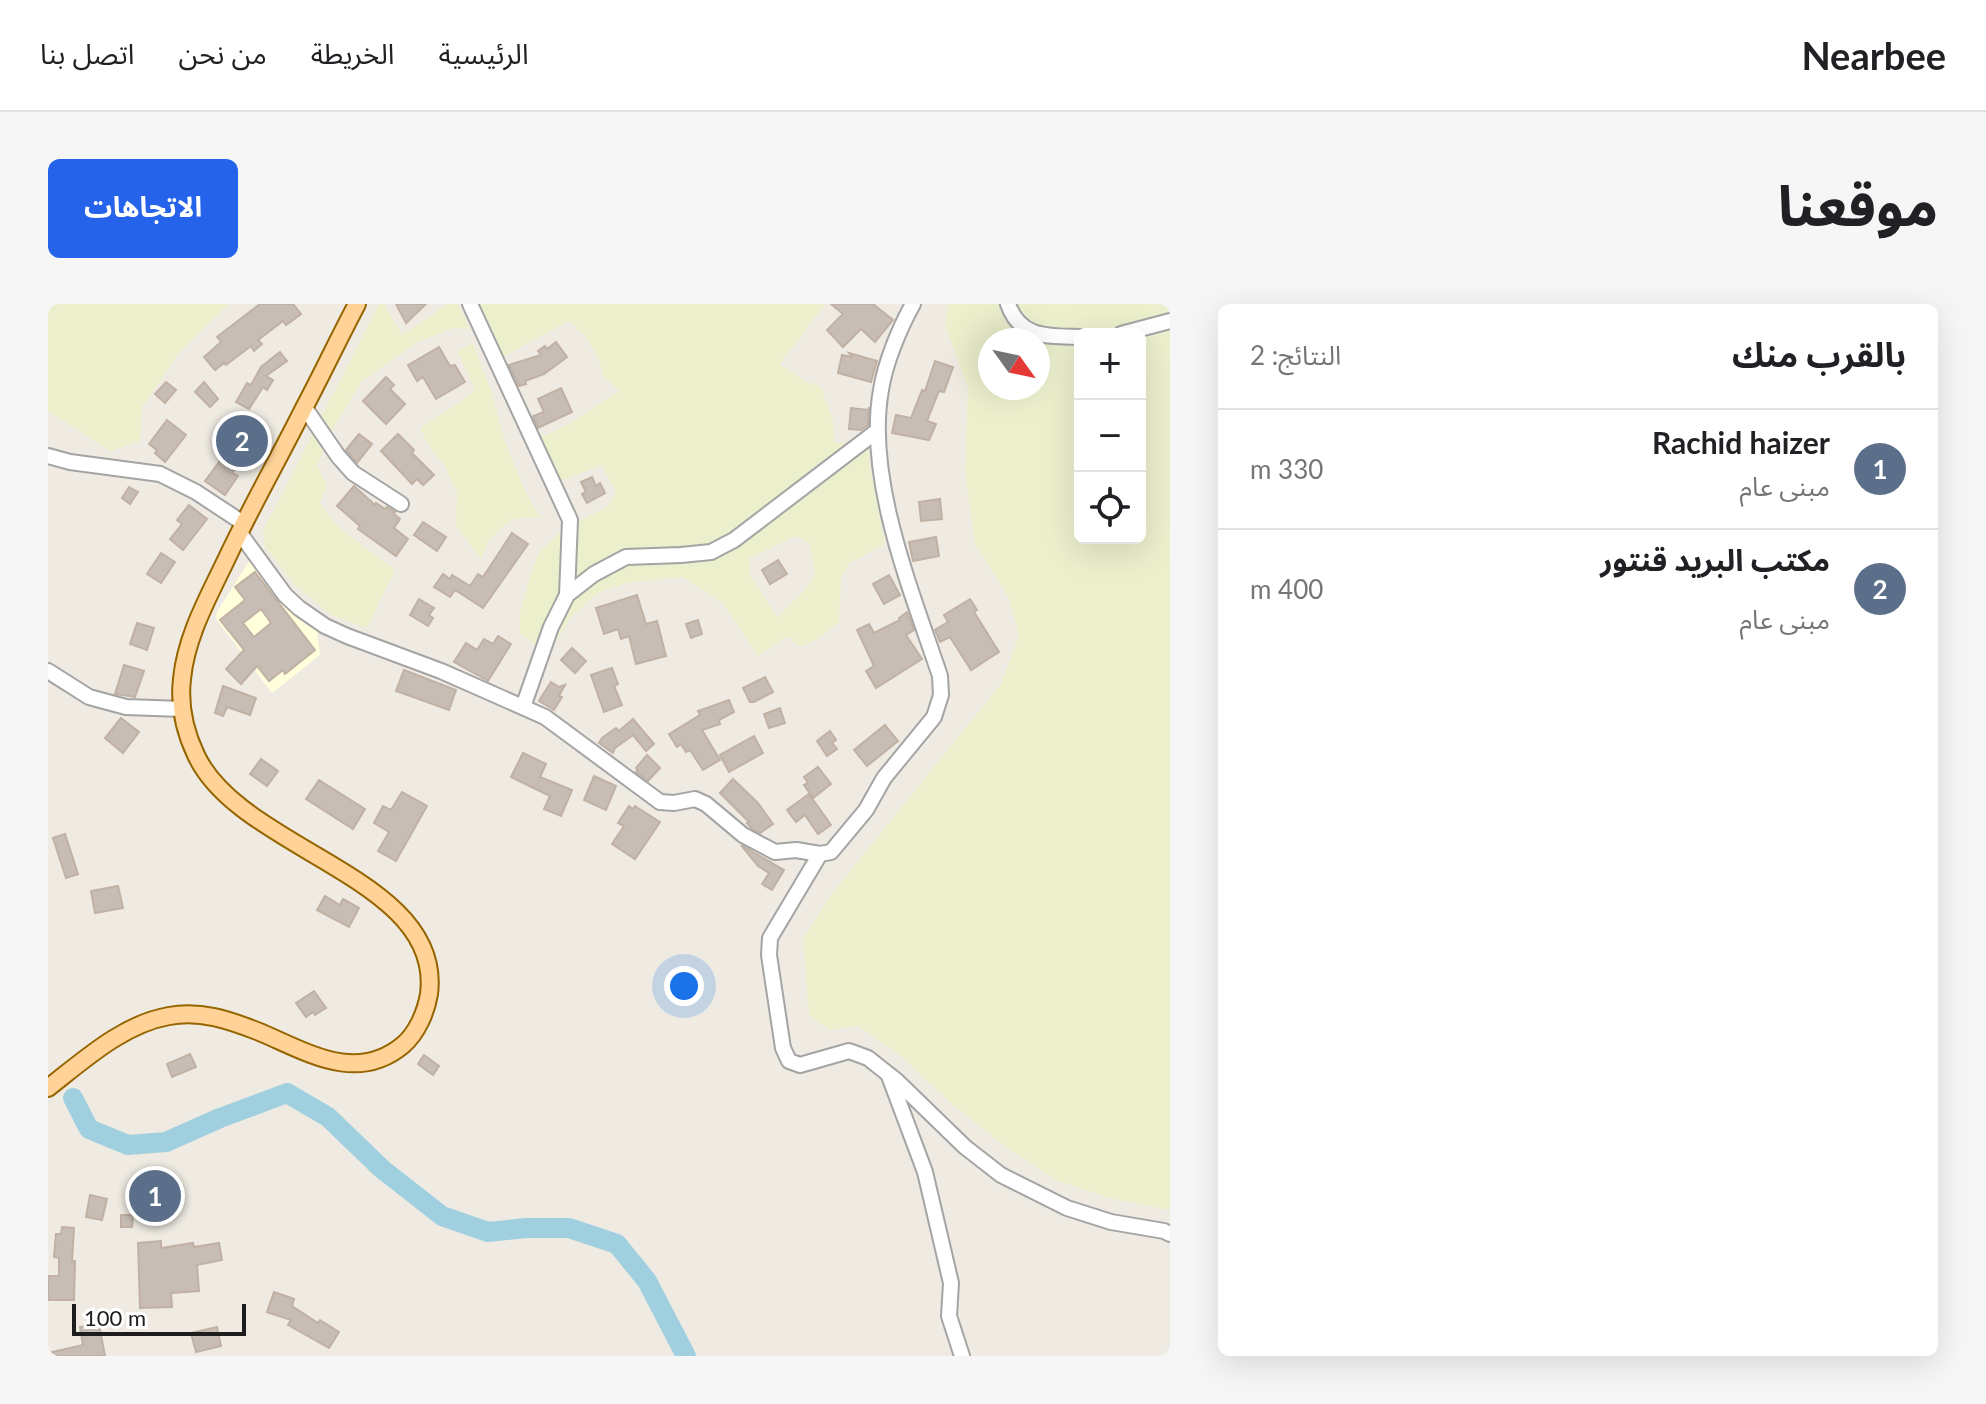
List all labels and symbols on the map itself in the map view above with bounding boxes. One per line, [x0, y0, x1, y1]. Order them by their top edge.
north arrow [978, 328, 1050, 400]
pin: 2 [216, 411, 268, 471]
your location [664, 966, 704, 1006]
pin: 1 [129, 1166, 181, 1226]
scale bar [72, 1300, 246, 1336]

